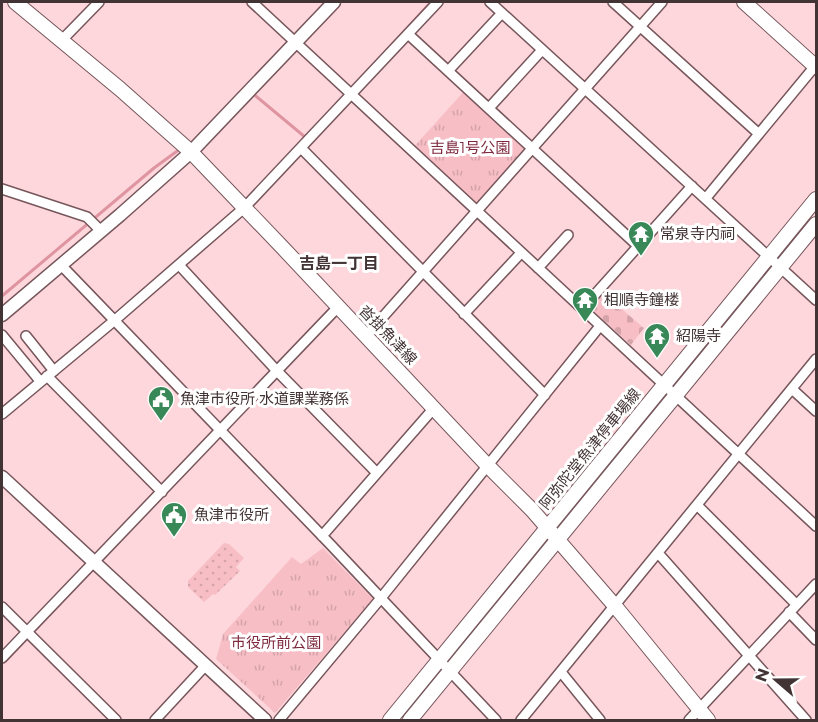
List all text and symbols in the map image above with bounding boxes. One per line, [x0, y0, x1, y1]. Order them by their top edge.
park label: 吉島1号公園 [430, 138, 510, 157]
temple icon: 常泉寺内祠 [626, 219, 656, 257]
place label: 常泉寺内祠 [660, 224, 735, 243]
district label: 吉島一丁目 [299, 254, 379, 273]
temple icon: 相順寺鐘楼 [570, 285, 600, 323]
place label: 相順寺鐘楼 [604, 290, 679, 309]
street label: 沓掛魚津線 [355, 301, 421, 368]
temple icon: 紹陽寺 [642, 321, 672, 359]
place label: 紹陽寺 [676, 326, 721, 345]
public building icon: 魚津市役所 水道課業務係 [146, 384, 176, 422]
street label: 阿弥陀堂魚津停車場線 [535, 384, 644, 513]
place label: 魚津市役所 水道課業務係 [180, 389, 349, 408]
public building icon: 魚津市役所 [159, 500, 189, 538]
place label: 魚津市役所 [194, 505, 269, 524]
park label: 市役所前公園 [231, 633, 321, 652]
north arrow [746, 650, 806, 710]
text: N [751, 666, 774, 684]

